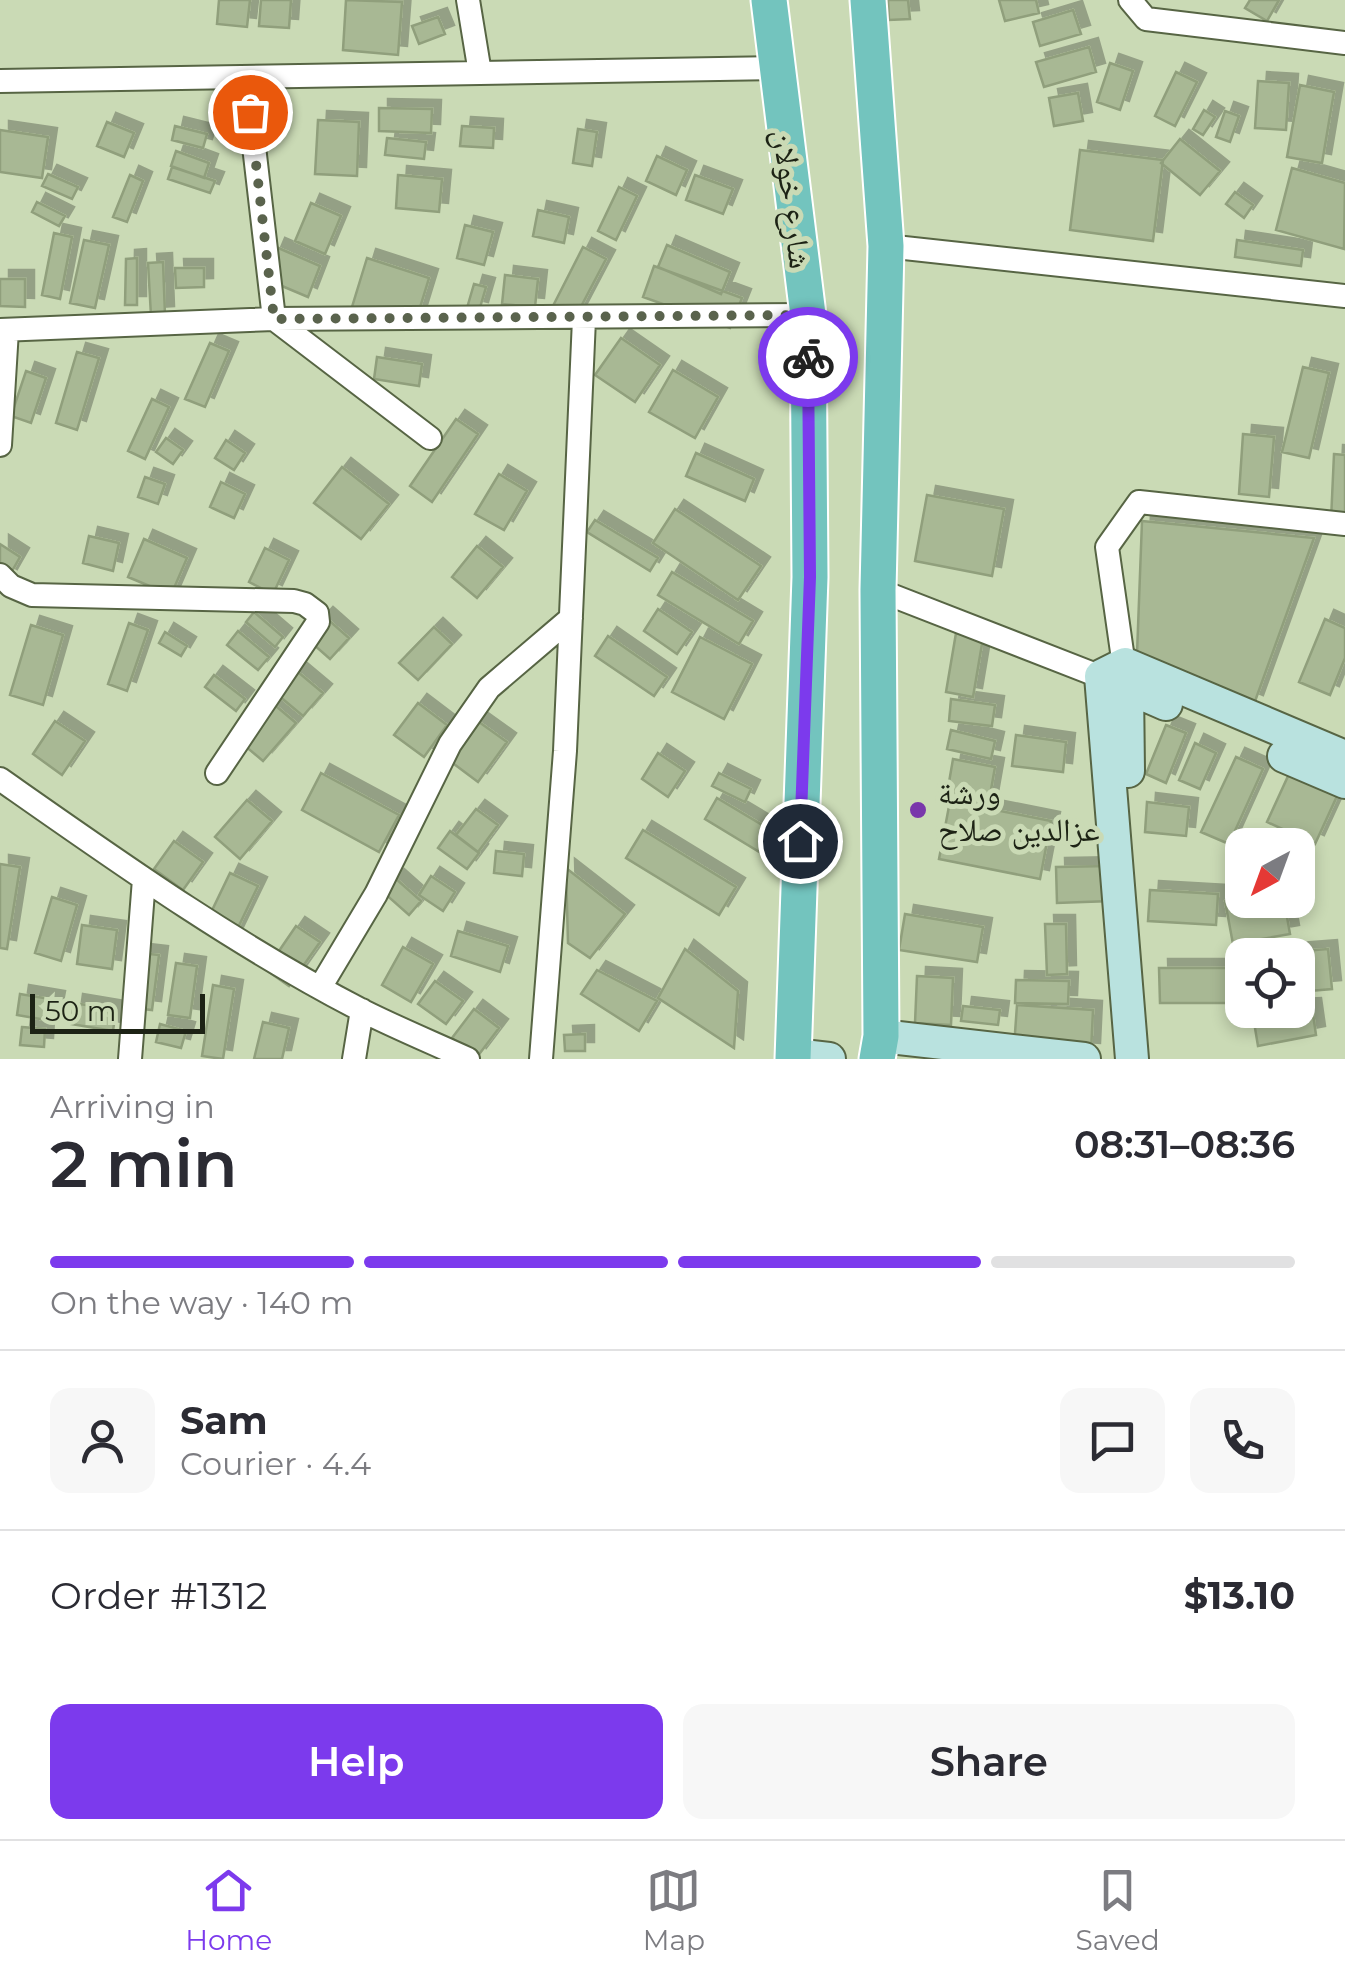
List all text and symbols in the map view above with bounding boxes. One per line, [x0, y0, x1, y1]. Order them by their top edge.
pin [208, 70, 293, 155]
icon: bag [223, 85, 278, 140]
street label: شارع خولان [764, 127, 821, 271]
courier [758, 307, 858, 407]
icon: bike [781, 330, 836, 385]
place label: ورشة عزالدين صلاح [938, 773, 1100, 850]
pin [758, 799, 843, 884]
marker: ورشة عزالدين صلاح [907, 799, 929, 821]
icon: home [773, 814, 828, 869]
north arrow [1225, 828, 1315, 918]
map controls [1225, 828, 1315, 1028]
button: locate [1225, 938, 1315, 1028]
scale bar [30, 989, 205, 1034]
text: 50 m [45, 994, 116, 1028]
text: Arriving in [50, 1087, 215, 1126]
text: 08:31–08:36 [1074, 1121, 1295, 1168]
text: 2 min [50, 1124, 238, 1203]
text: On the way · 140 m [50, 1283, 353, 1322]
button: person [50, 1388, 155, 1493]
button: chat [1060, 1388, 1165, 1493]
button: phone [1190, 1388, 1295, 1493]
text: Sam [180, 1397, 268, 1444]
text: Courier · 4.4 [180, 1444, 371, 1483]
text: Order #1312 [50, 1572, 267, 1619]
text: $13.10 [1184, 1572, 1295, 1619]
button: Help [50, 1704, 663, 1819]
button: Share [683, 1704, 1295, 1819]
tab: Home [185, 1863, 272, 1957]
tab: Map [643, 1863, 705, 1957]
tab: Saved [1076, 1863, 1160, 1957]

